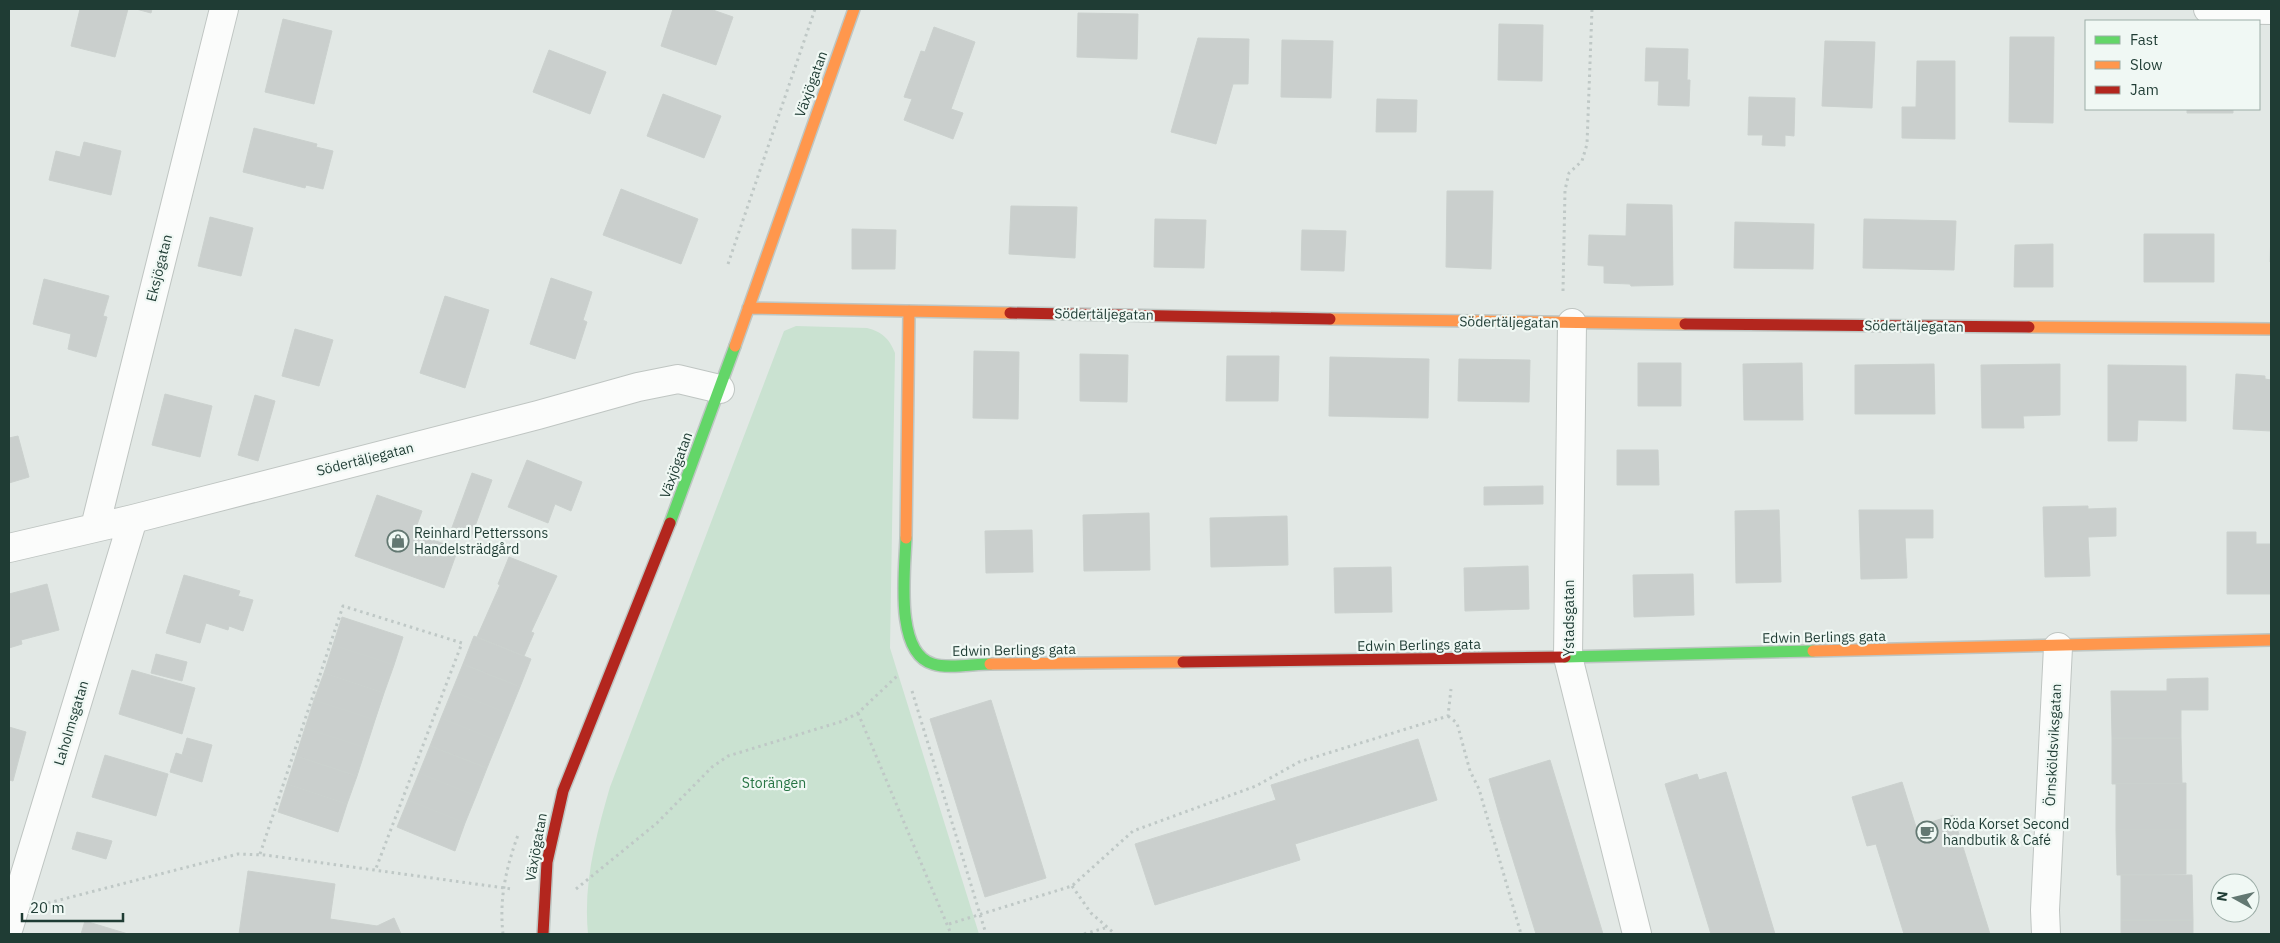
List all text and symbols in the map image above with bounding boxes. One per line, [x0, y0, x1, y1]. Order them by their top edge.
legend [2085, 20, 2260, 110]
text: Fast [2130, 30, 2158, 49]
street label: Växjögatan [791, 48, 831, 120]
text: Slow [2130, 55, 2163, 74]
text: Jam [2130, 80, 2159, 99]
street label: Eksjögatan [142, 232, 176, 304]
street label: Södertäljegatan [1054, 304, 1154, 324]
street label: Södertäljegatan [1459, 312, 1559, 332]
street label: Södertäljegatan [1864, 316, 1964, 336]
street label: Växjögatan [656, 429, 696, 501]
street label: Södertäljegatan [315, 438, 415, 480]
place label: Reinhard Petterssons Handelsträdgård [414, 524, 548, 558]
shop icon: Reinhard Petterssons Handelsträdgård [386, 529, 410, 553]
street label: Ystadsgatan [1560, 580, 1578, 656]
street label: Edwin Berlings gata [1762, 627, 1886, 647]
street label: Edwin Berlings gata [1357, 635, 1481, 655]
street label: Edwin Berlings gata [952, 640, 1076, 660]
street label: Laholmsgatan [50, 678, 92, 768]
street label: Örnsköldsviksgatan [2041, 683, 2065, 807]
park label: Storängen [742, 774, 806, 792]
street label: Växjögatan [521, 811, 551, 883]
place label: Röda Korset Second handbutik & Café [1943, 815, 2069, 849]
cafe icon: Röda Korset Second handbutik & Café [1915, 820, 1939, 844]
north arrow [2210, 873, 2260, 923]
scale bar [22, 890, 124, 922]
text: N [2213, 890, 2232, 902]
text: 20 m [30, 898, 65, 917]

